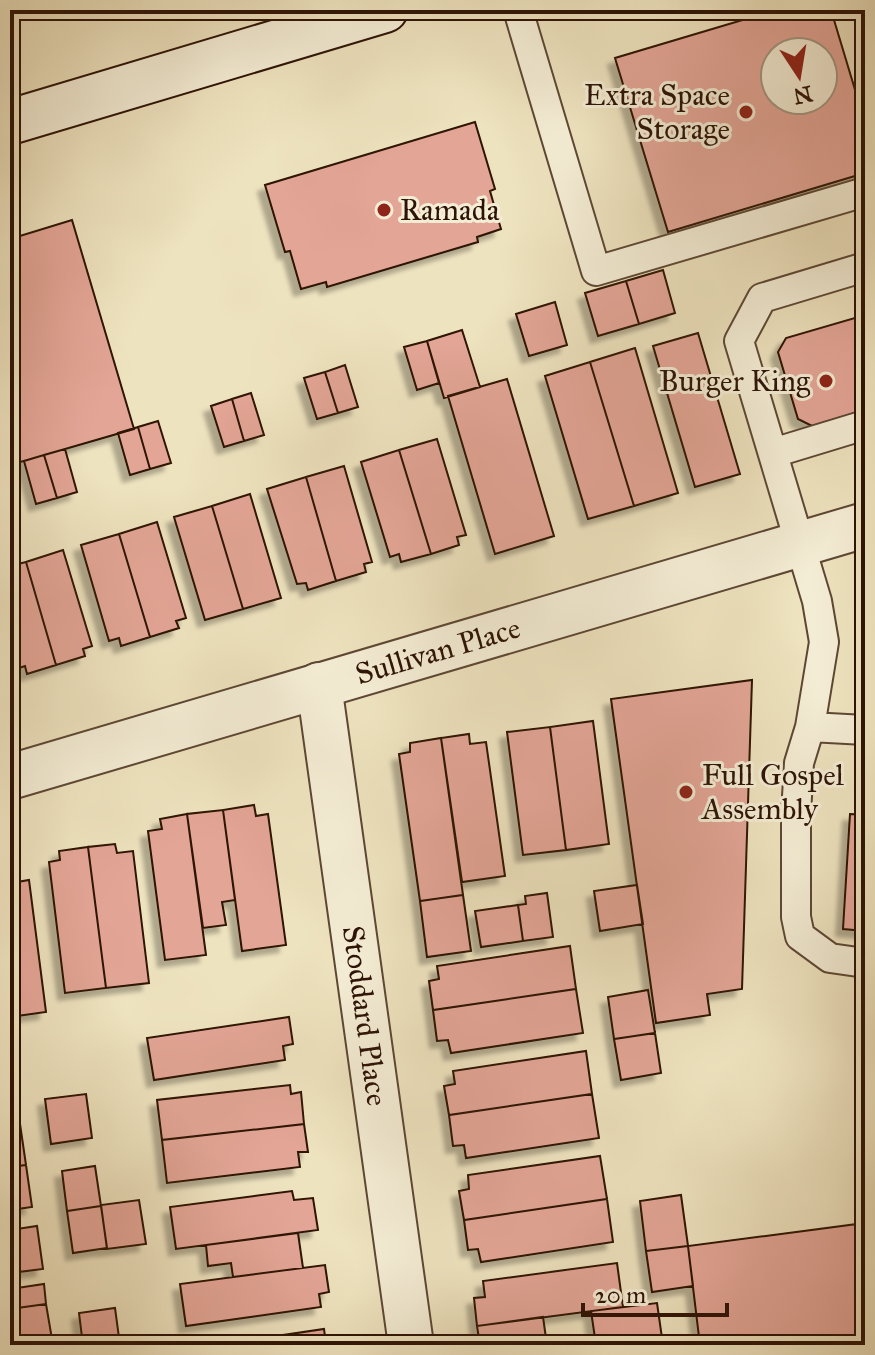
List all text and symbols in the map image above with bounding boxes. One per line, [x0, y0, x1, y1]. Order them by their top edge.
north arrow [759, 36, 839, 116]
place label: Extra Space Storage [584, 77, 730, 147]
text: N [791, 80, 815, 110]
marker: Extra Space Storage [737, 103, 755, 121]
place label: Ramada [400, 192, 500, 228]
marker: Ramada [375, 201, 393, 219]
place label: Burger King [659, 363, 811, 399]
marker: Burger King [817, 372, 835, 390]
street label: Sullivan Place [351, 610, 525, 692]
place label: Full Gospel Assembly [700, 757, 845, 827]
marker: Full Gospel Assembly [677, 783, 695, 801]
street label: Stoddard Place [335, 923, 395, 1108]
scale bar [583, 1267, 727, 1317]
text: 20 m [595, 1280, 646, 1310]

